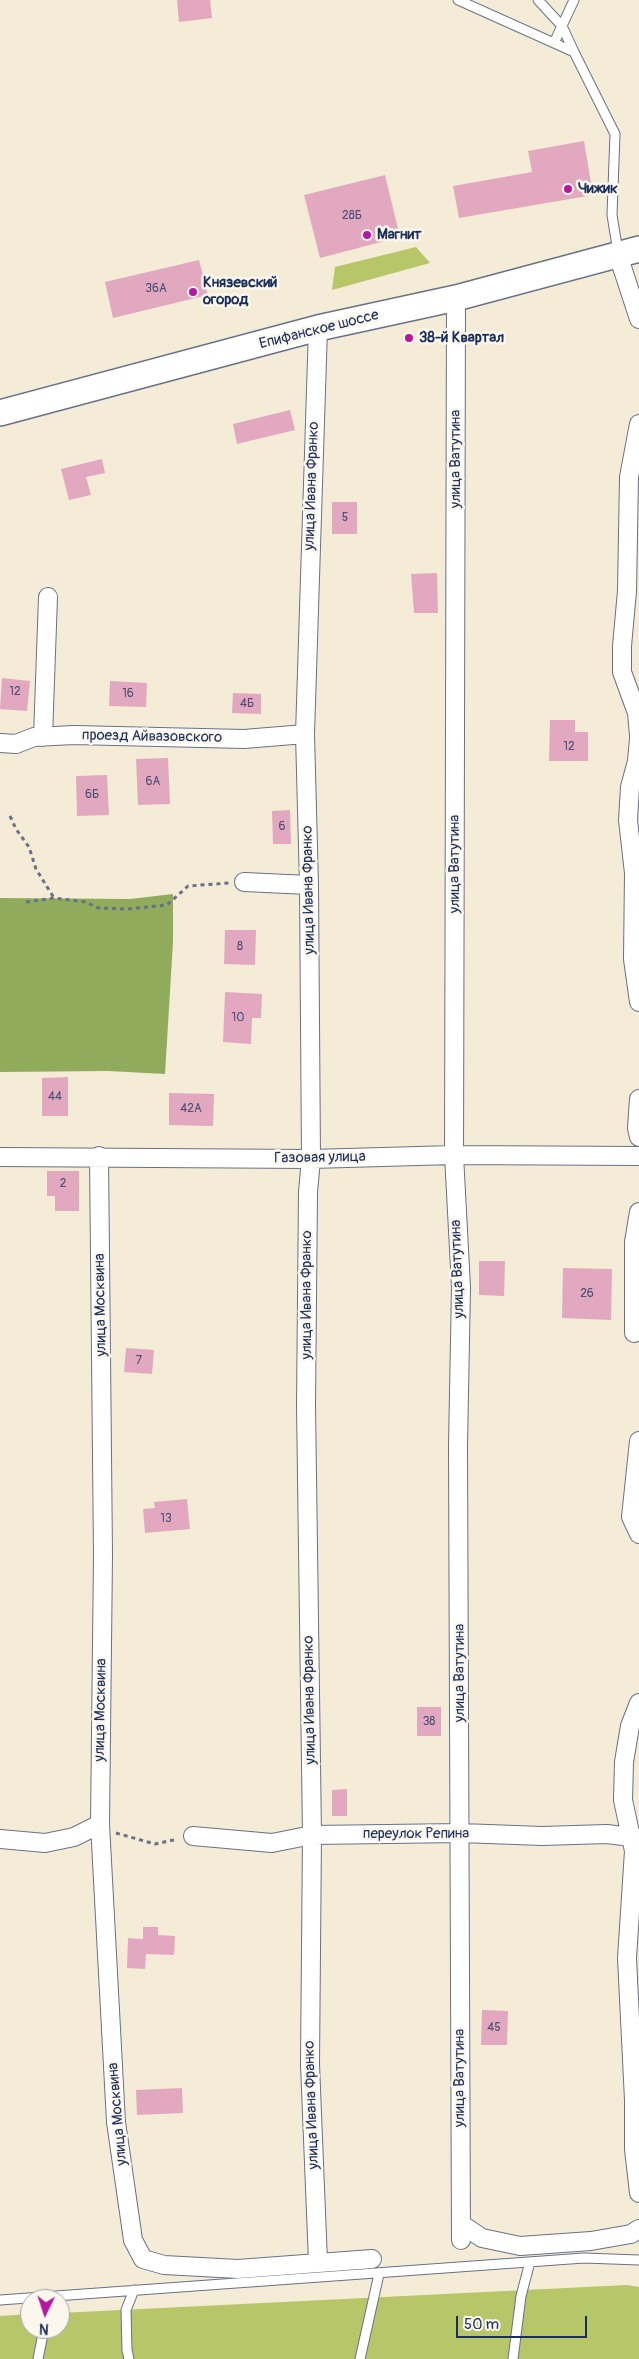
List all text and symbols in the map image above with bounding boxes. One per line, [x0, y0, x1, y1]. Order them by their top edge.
place label: Чижик [578, 180, 618, 198]
marker: Чижик [562, 183, 574, 195]
house number: 28Б [342, 209, 362, 223]
place label: Магнит [377, 226, 422, 244]
marker: Магнит [361, 229, 373, 241]
place label: Князевский огород [203, 274, 277, 309]
house number: 36А [145, 282, 167, 296]
marker: Князевский огород [187, 286, 199, 298]
street label: Епифанское шоссе [257, 306, 381, 354]
place label: 38-й Квартал [419, 329, 504, 347]
marker: 38-й Квартал [403, 332, 415, 344]
street label: улица Ватутина [447, 410, 465, 508]
street label: улица Ивана Франко [301, 421, 323, 551]
house number: 5 [342, 511, 348, 525]
house number: 12 [9, 685, 21, 699]
house number: 16 [122, 687, 134, 701]
house number: 4Б [240, 697, 254, 711]
street label: проезд Айвазовского [82, 727, 222, 747]
house number: 12 [563, 740, 575, 754]
house number: 6А [146, 775, 160, 789]
house number: 6Б [85, 788, 99, 802]
street label: улица Ватутина [446, 815, 464, 913]
house number: 6 [279, 820, 285, 834]
street label: улица Ивана Франко [299, 825, 319, 955]
house number: 8 [237, 940, 243, 954]
house number: 10 [232, 1011, 244, 1025]
house number: 44 [48, 1090, 62, 1104]
house number: 42А [180, 1102, 202, 1116]
street label: Газовая улица [274, 1148, 366, 1168]
house number: 2 [60, 1177, 66, 1191]
street label: улица Ватутина [447, 1219, 469, 1319]
street label: улица Ивана Франко [298, 1230, 316, 1360]
street label: улица Москвина [91, 1253, 111, 1357]
house number: 26 [580, 1287, 594, 1301]
house number: 7 [136, 1354, 142, 1368]
house number: 13 [160, 1512, 172, 1526]
street label: улица Ватутина [451, 1624, 469, 1722]
street label: улица Ивана Франко [300, 1635, 320, 1765]
street label: улица Москвина [91, 1658, 111, 1762]
house number: 38 [423, 1715, 435, 1729]
street label: переулок Репина [363, 1825, 469, 1843]
house number: 45 [487, 2021, 501, 2035]
street label: улица Ватутина [451, 2029, 469, 2127]
street label: улица Ивана Франко [301, 2040, 323, 2170]
street label: улица Москвина [105, 2062, 131, 2166]
north arrow [20, 2289, 70, 2339]
scale bar [459, 2306, 590, 2338]
text: 50 m [464, 2315, 499, 2334]
text: N [39, 2320, 49, 2337]

